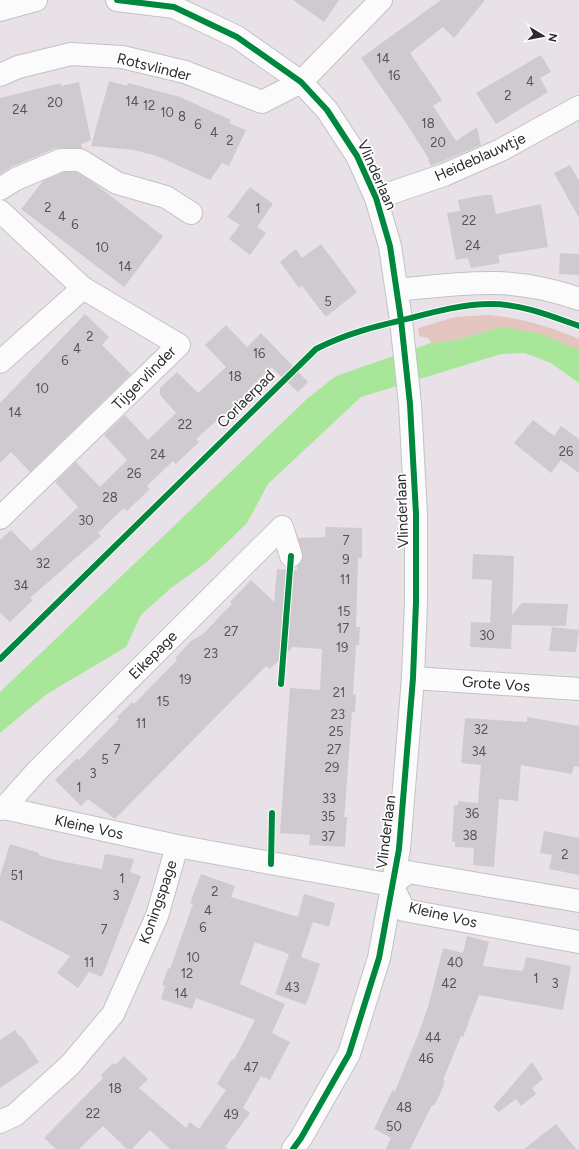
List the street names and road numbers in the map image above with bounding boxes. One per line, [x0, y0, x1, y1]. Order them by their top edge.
street label: Rotsvlinder [115, 49, 193, 85]
street label: Heideblauwtje [432, 129, 528, 185]
street label: Vlinderlaan [354, 137, 400, 213]
street label: Tijgervlinder [108, 342, 180, 414]
street label: Corlaerpad [213, 366, 279, 432]
street label: Vlinderlaan [392, 473, 412, 549]
street label: Eikepage [125, 627, 181, 683]
street label: Grote Vos [461, 673, 531, 695]
street label: Vlinderlaan [373, 794, 399, 870]
street label: Kleine Vos [53, 811, 125, 843]
street label: Koningspage [135, 858, 181, 946]
street label: Kleine Vos [407, 898, 479, 932]

